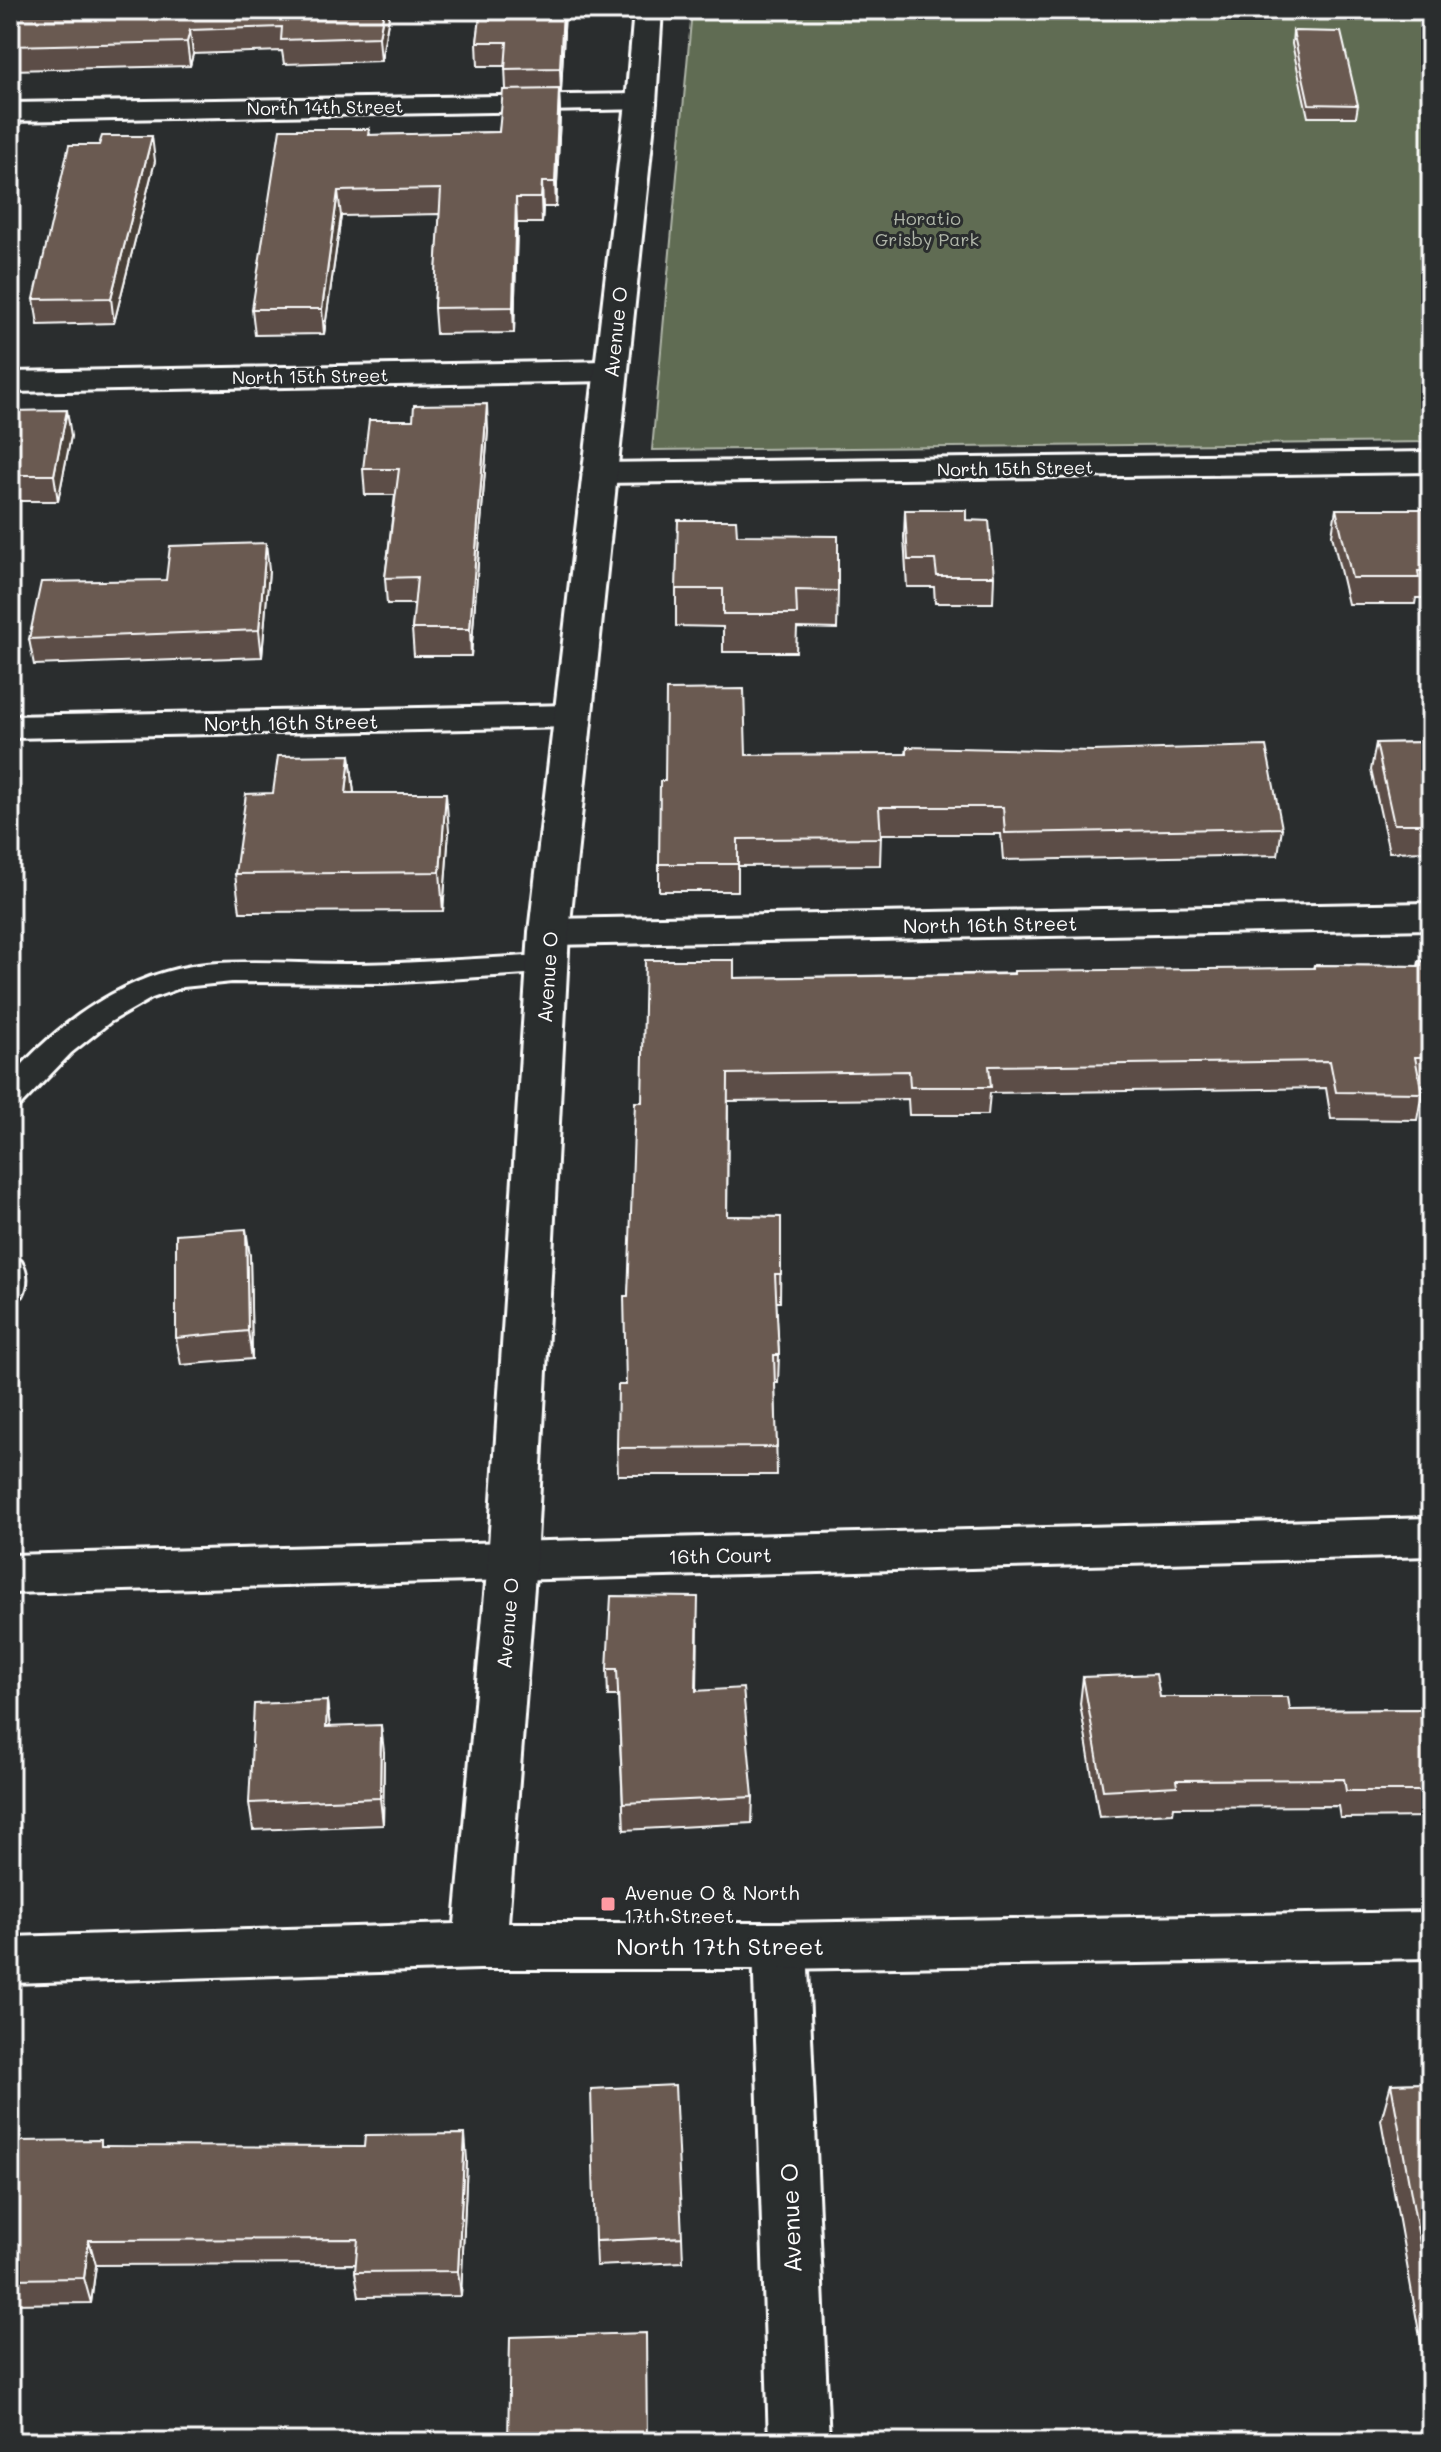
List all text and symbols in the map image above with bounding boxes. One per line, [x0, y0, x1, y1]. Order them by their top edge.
street label: North 14th Street [247, 94, 403, 120]
park label: Horatio Grisby Park [875, 206, 979, 251]
street label: Avenue O [597, 285, 633, 379]
street label: North 15th Street [232, 363, 388, 389]
street label: North 15th Street [937, 455, 1093, 481]
street label: North 16th Street [204, 707, 378, 737]
street label: North 16th Street [903, 909, 1077, 939]
street label: Avenue O [531, 930, 563, 1024]
street label: 16th Court [668, 1541, 772, 1569]
street label: Avenue O [490, 1576, 524, 1670]
place label: Avenue O & North 17th Street [624, 1879, 799, 1928]
marker: Avenue O & North 17th Street [599, 1895, 617, 1913]
street label: North 17th Street [616, 1930, 824, 1961]
street label: Avenue O [773, 2163, 807, 2273]

